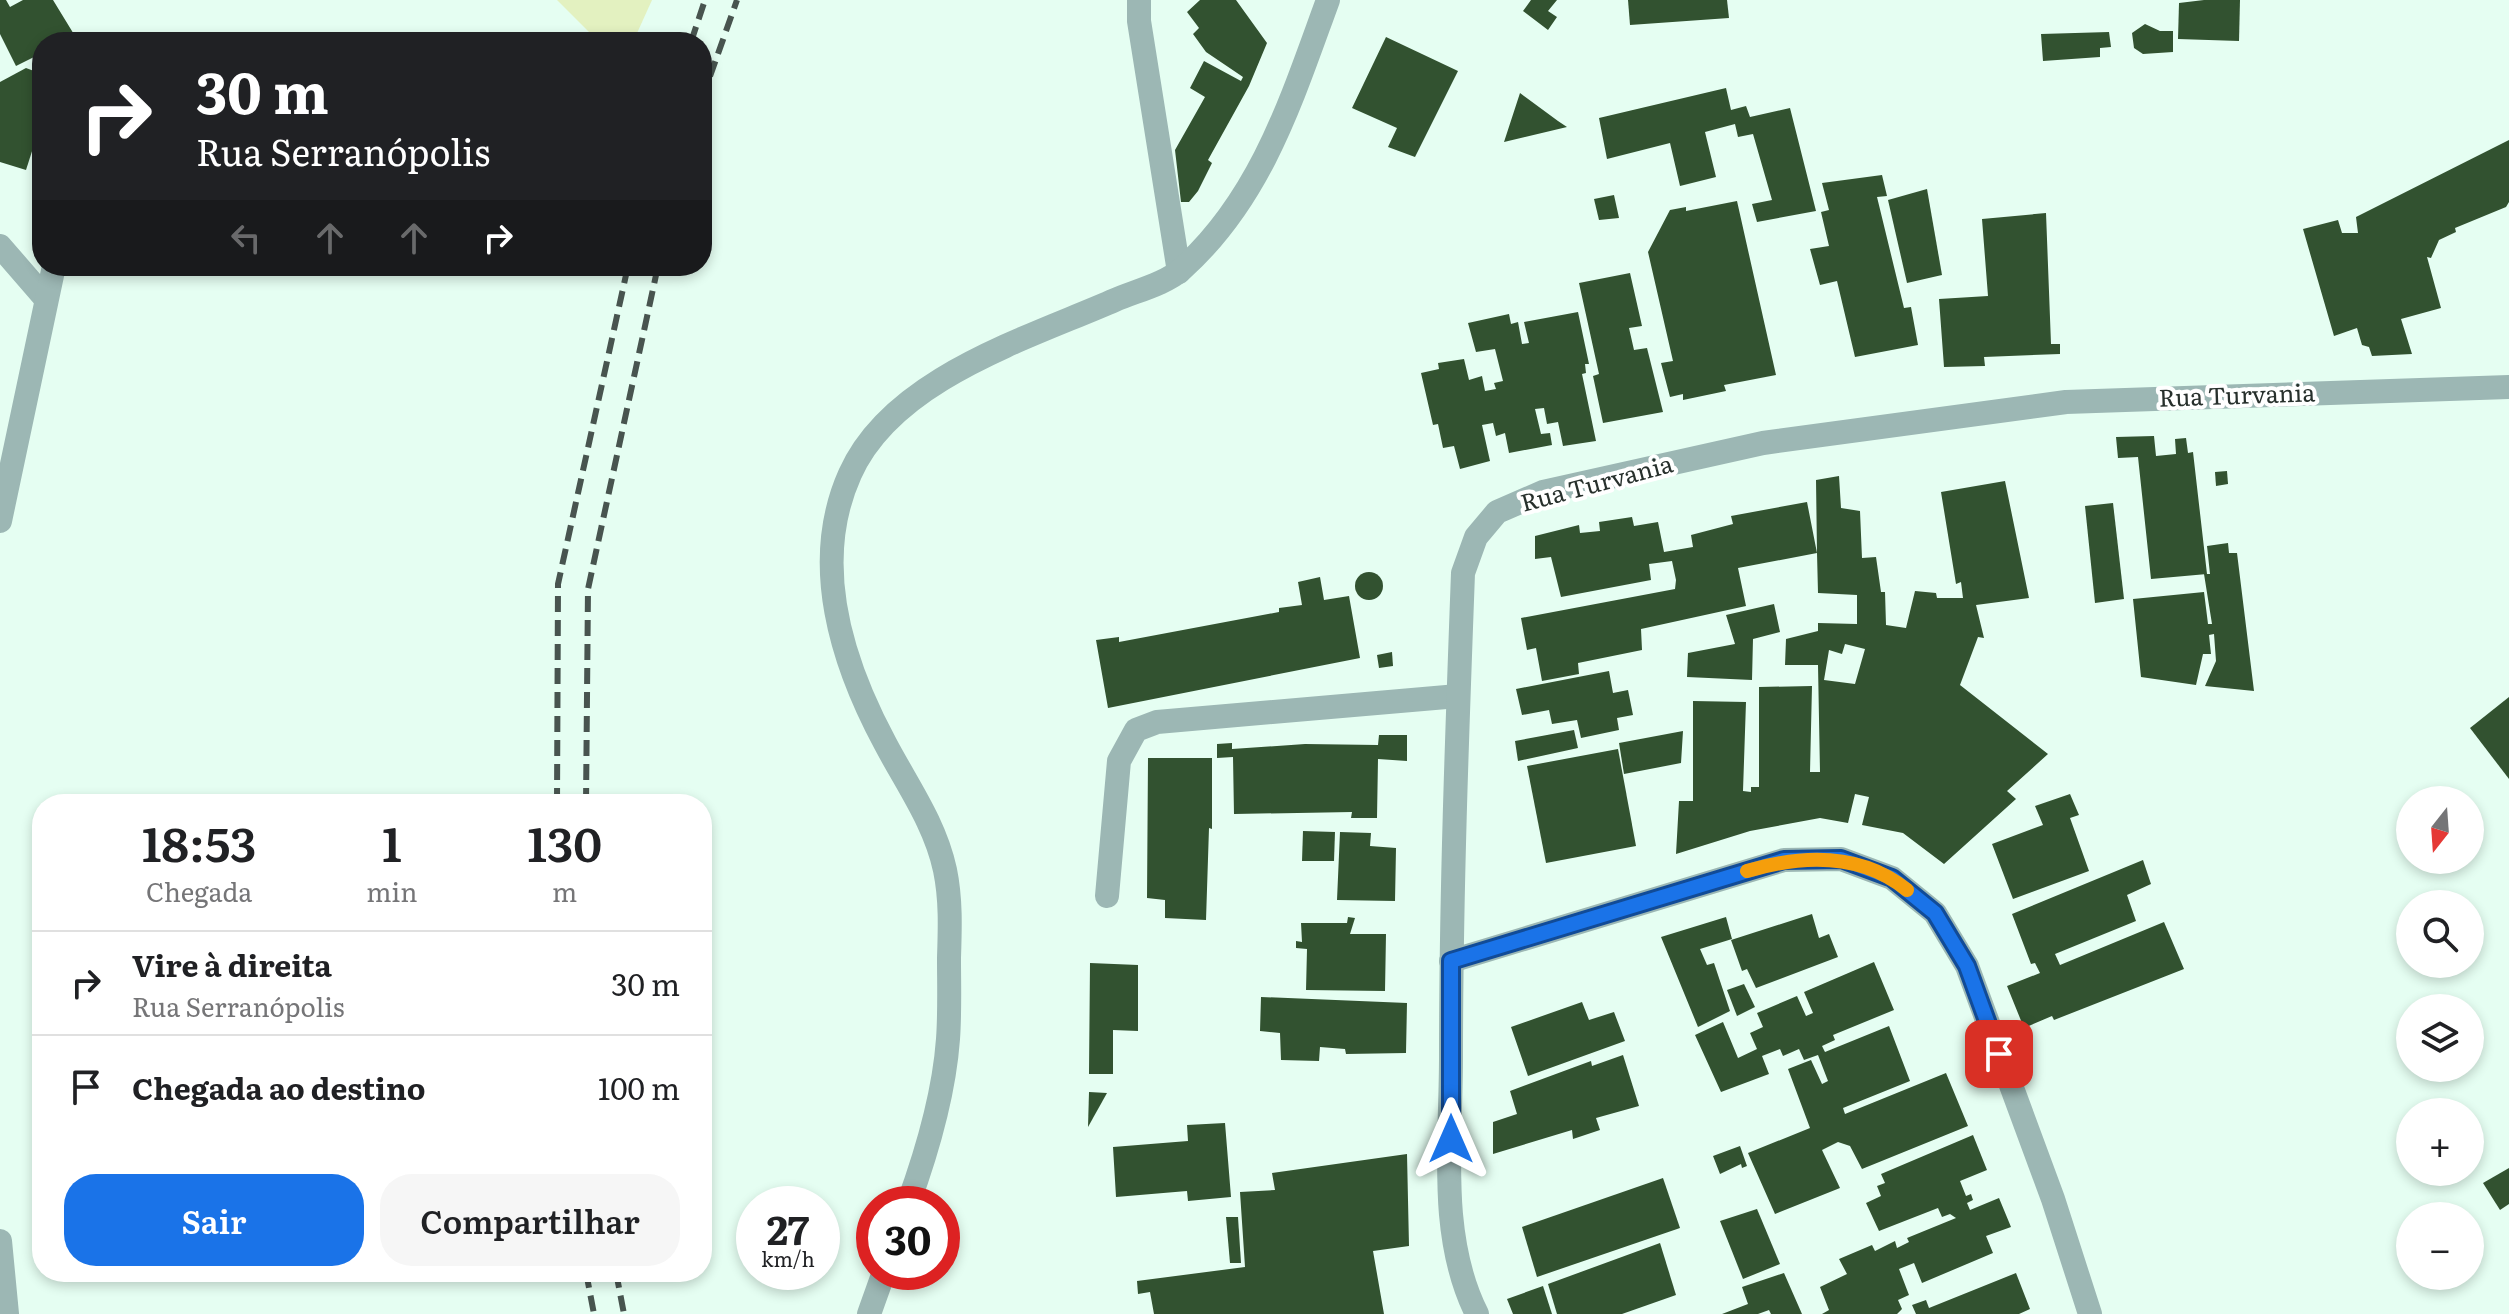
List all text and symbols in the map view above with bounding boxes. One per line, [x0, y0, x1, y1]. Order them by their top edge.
text: 30 m [196, 48, 329, 131]
icon: right [64, 64, 168, 168]
text: Rua Serranópolis [196, 124, 490, 177]
icon: left [224, 216, 268, 260]
icon: ahead [308, 216, 352, 260]
icon: ahead [392, 216, 436, 260]
icon: right [476, 216, 520, 260]
street label: Rua Turvania [2158, 373, 2316, 414]
street label: Rua Turvania [1516, 444, 1676, 519]
north arrow [2396, 786, 2484, 874]
map controls [2396, 786, 2484, 1290]
text: 18:53 [142, 806, 256, 877]
text: 1 [382, 806, 402, 877]
text: 130 [527, 806, 602, 877]
text: Chegada [146, 871, 252, 910]
text: min [366, 871, 417, 910]
text: m [552, 871, 577, 910]
button: search [2396, 890, 2484, 978]
text: Vire à direita [132, 942, 332, 986]
icon: right [64, 961, 108, 1005]
text: 30 m [611, 961, 680, 1005]
text: Rua Serranópolis [132, 986, 345, 1025]
button: layers [2396, 994, 2484, 1082]
pin [1965, 1020, 2033, 1088]
icon: arrive [1977, 1032, 2021, 1076]
icon: arrive [64, 1065, 108, 1109]
text: Chegada ao destino [132, 1065, 425, 1109]
text: 100 m [598, 1065, 680, 1109]
position arrow [1409, 1097, 1493, 1181]
button: + [2396, 1098, 2484, 1186]
button: Sair [64, 1174, 364, 1266]
button: Compartilhar [380, 1174, 680, 1266]
speed limit sign: 30 [856, 1186, 960, 1290]
text: 27 [767, 1198, 809, 1257]
button: − [2396, 1202, 2484, 1290]
text: km/h [761, 1243, 815, 1273]

